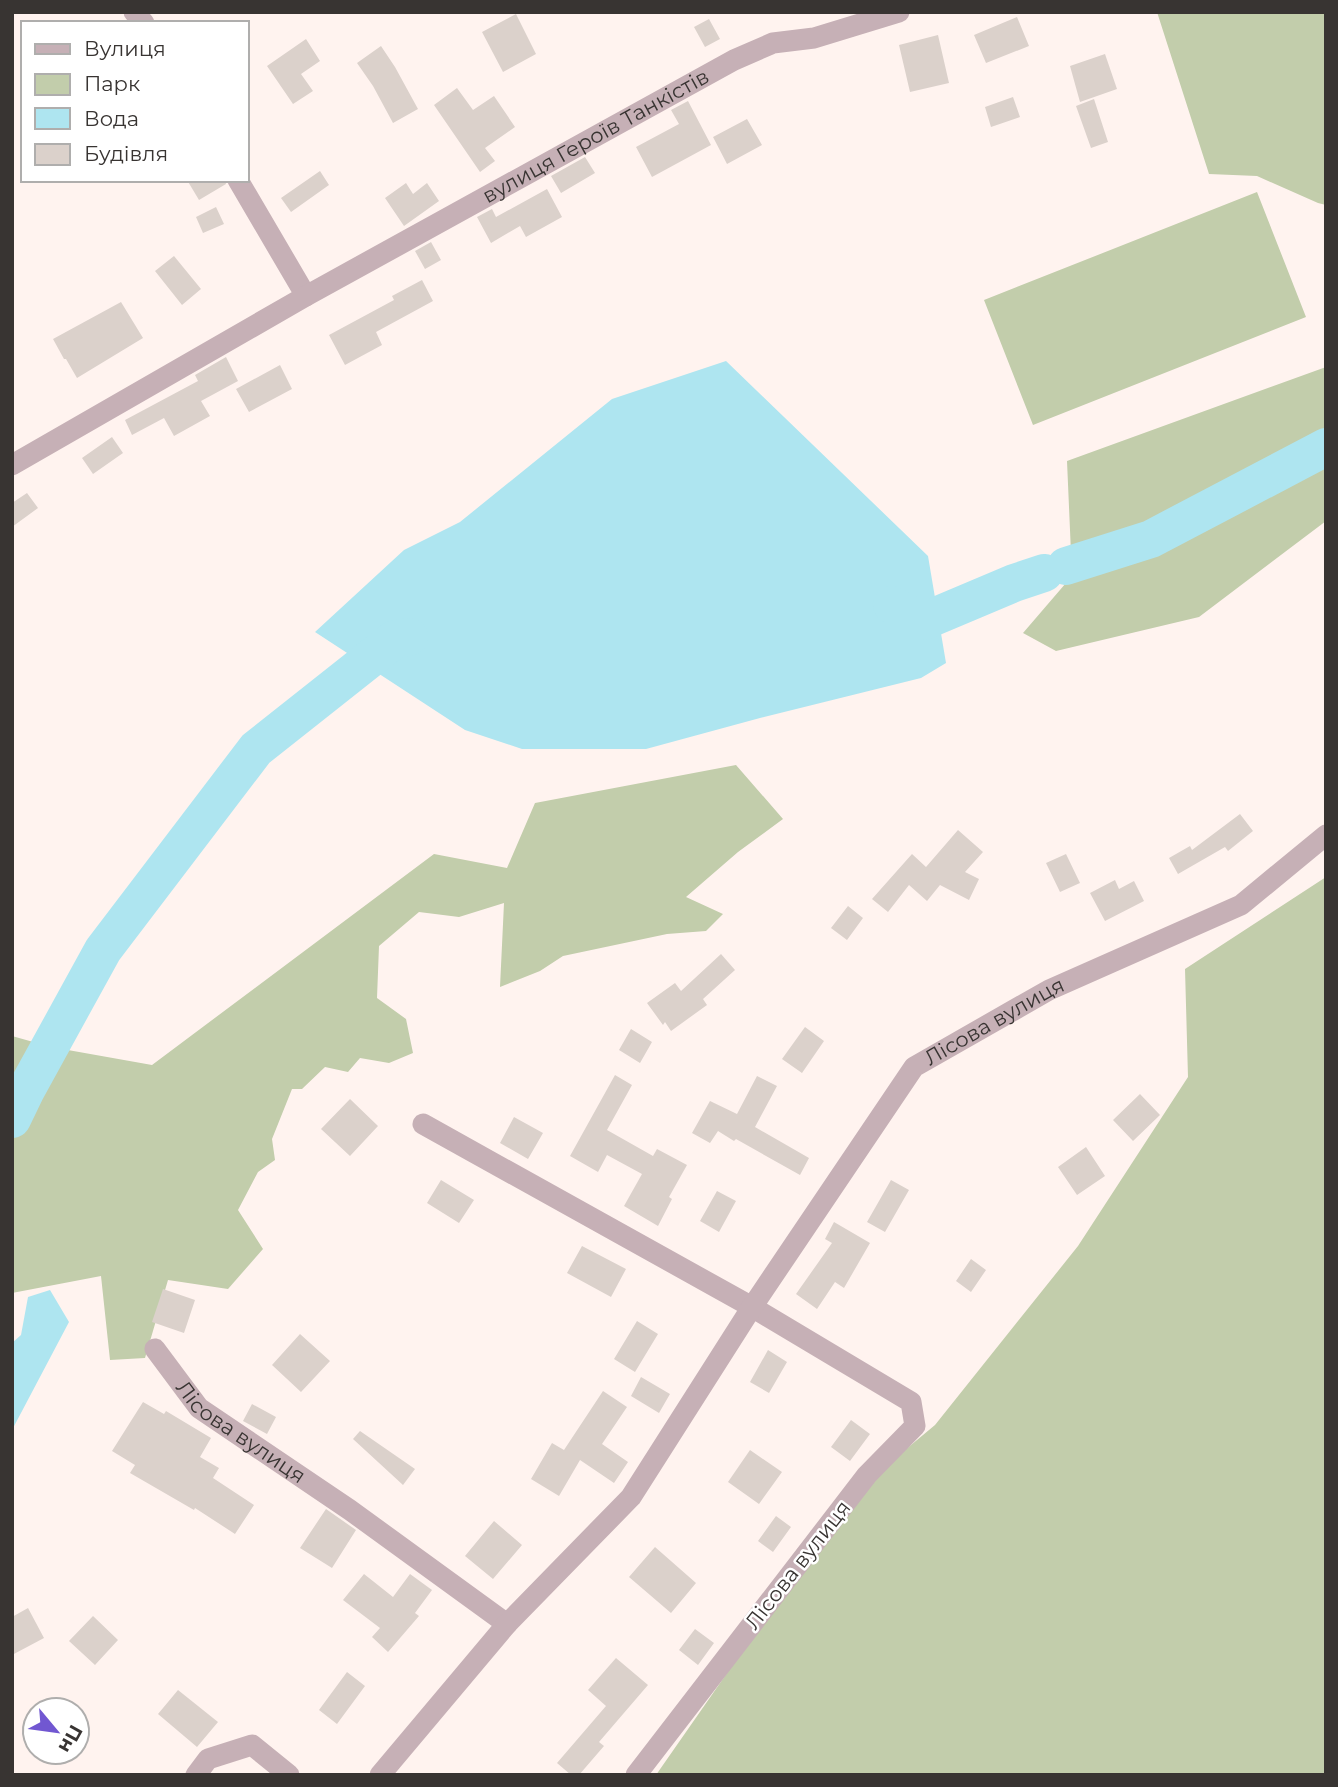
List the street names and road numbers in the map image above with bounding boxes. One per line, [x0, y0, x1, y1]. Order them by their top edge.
street label: вулиця Героїв Танкістів [478, 63, 713, 208]
street label: Лісова вулиця [920, 972, 1068, 1070]
street label: Лісова вулиця [171, 1375, 310, 1488]
street label: Лісова вулиця [740, 1495, 856, 1634]

